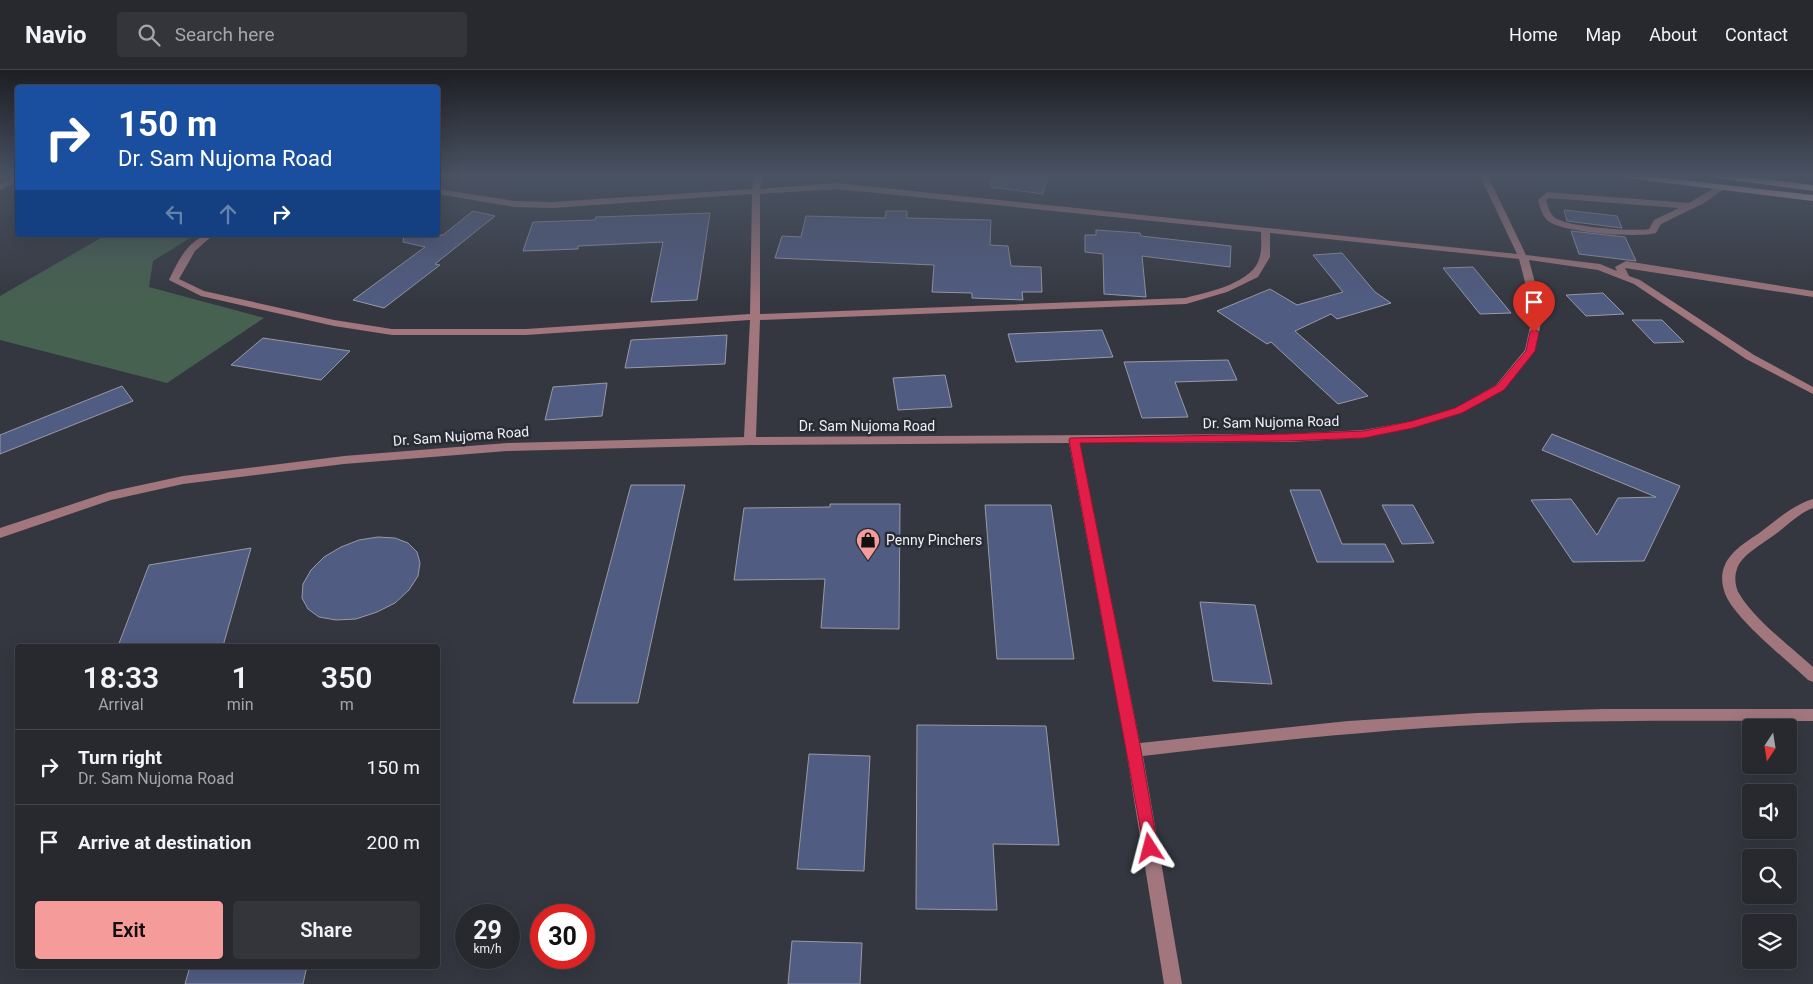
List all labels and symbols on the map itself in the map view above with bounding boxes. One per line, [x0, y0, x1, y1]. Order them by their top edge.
pin [1513, 281, 1555, 332]
street label: Dr. Sam Nujoma Road [1203, 413, 1339, 431]
street label: Dr. Sam Nujoma Road [799, 418, 935, 434]
street label: Dr. Sam Nujoma Road [392, 423, 530, 449]
shop icon: Penny Pinchers [855, 527, 881, 561]
place label: Penny Pinchers [886, 532, 982, 548]
north arrow [1742, 719, 1798, 774]
position arrow [1123, 821, 1175, 873]
speed limit sign: 30 [530, 904, 595, 969]

